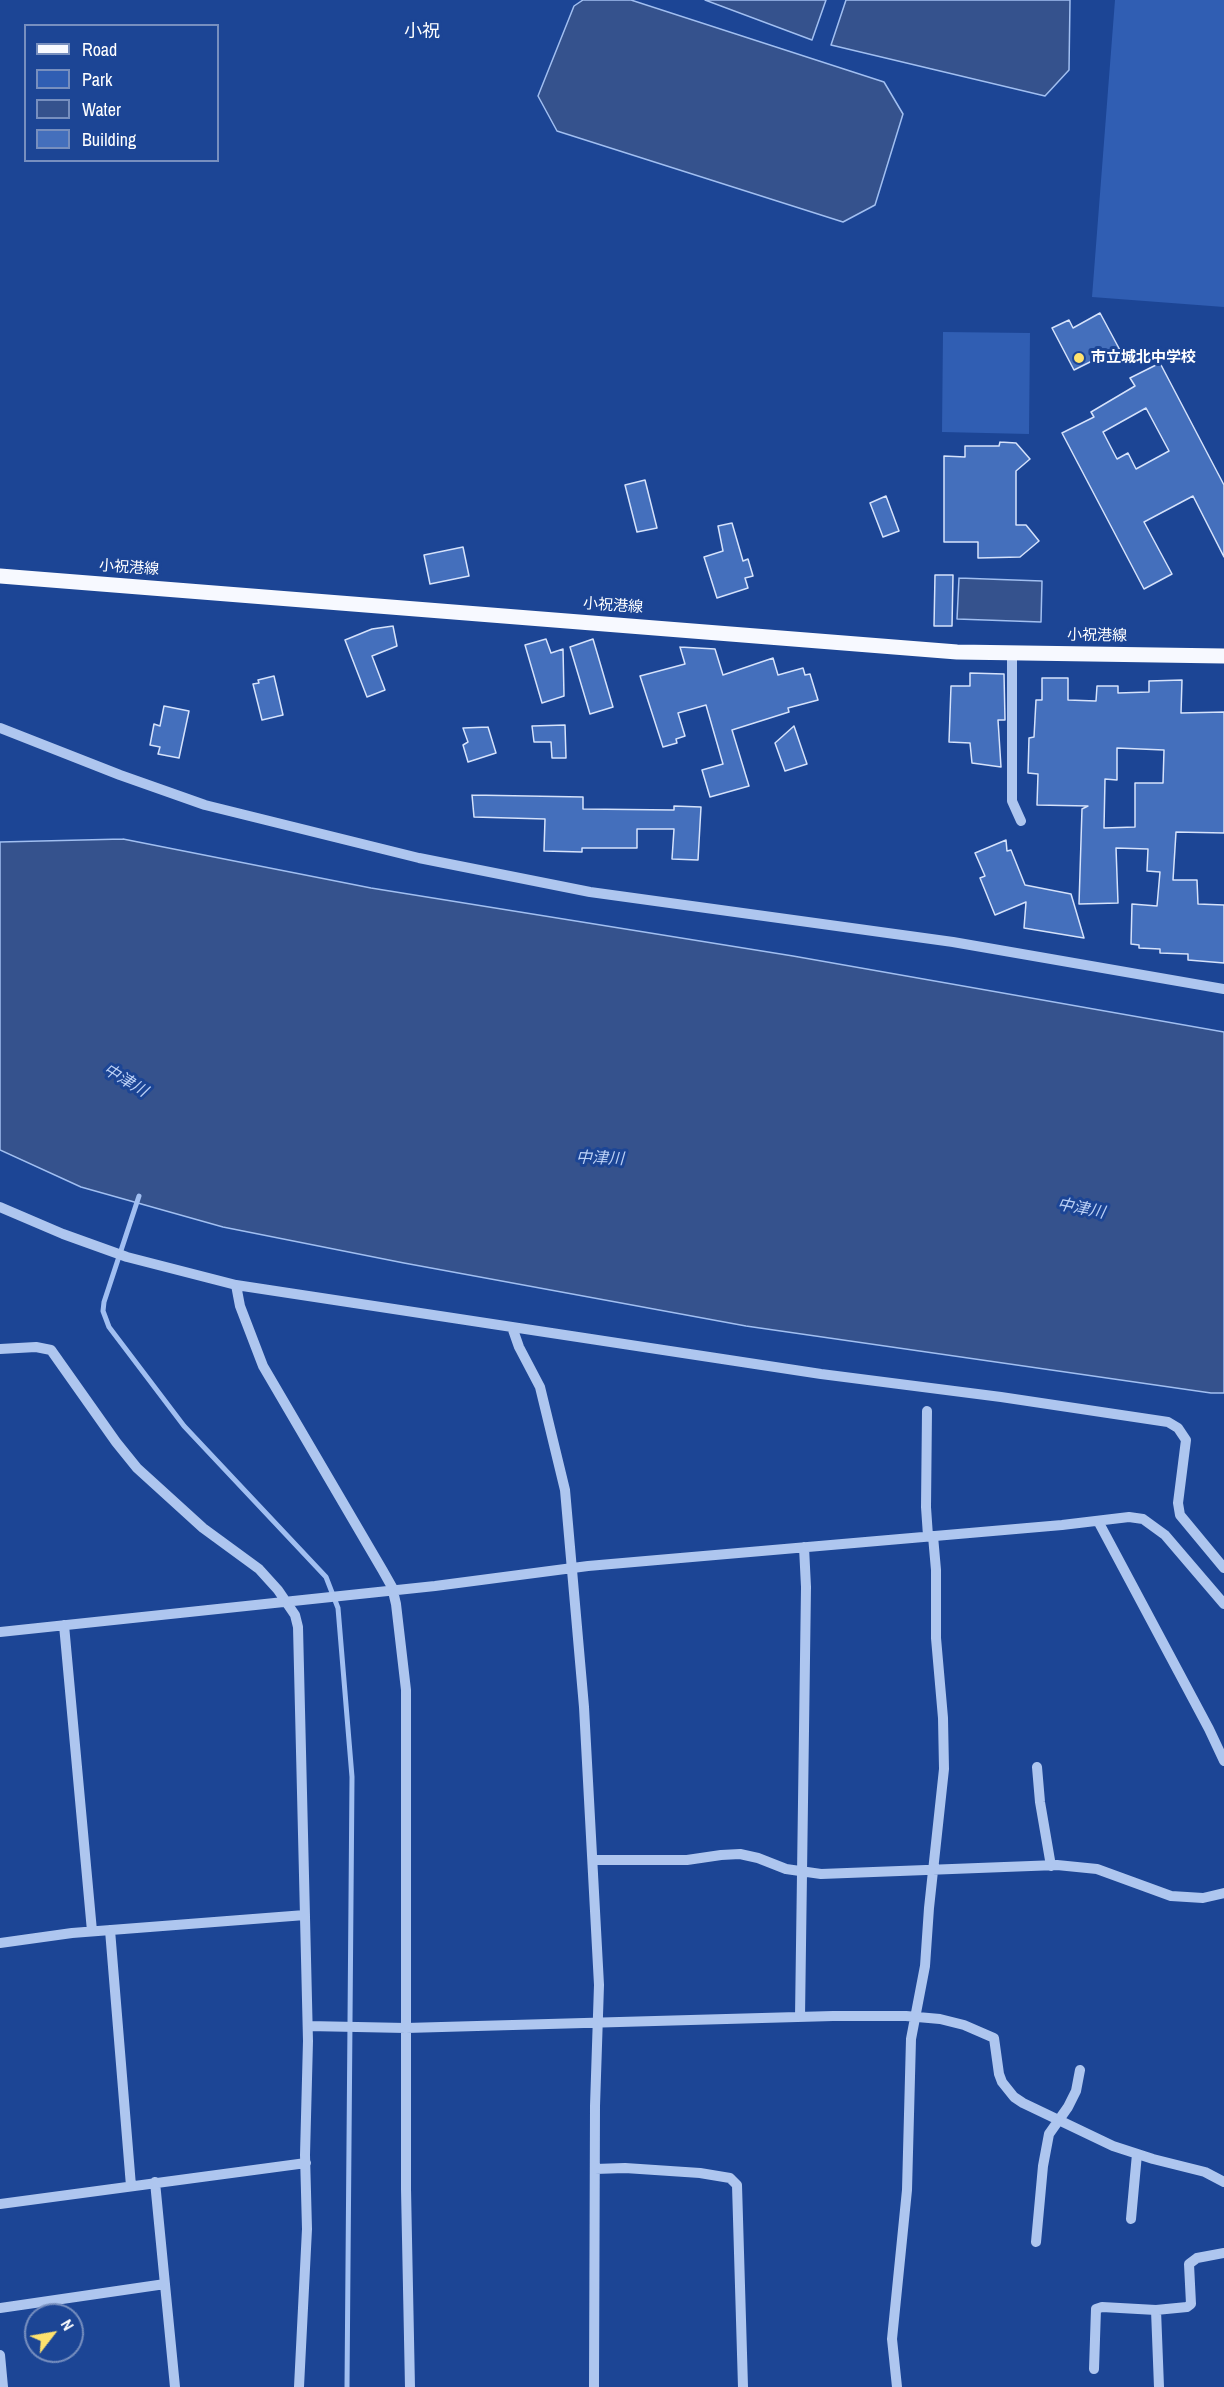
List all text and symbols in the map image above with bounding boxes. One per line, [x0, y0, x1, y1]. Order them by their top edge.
district label: 小祝 [404, 21, 440, 43]
legend [24, 24, 219, 162]
text: Road [82, 37, 117, 62]
text: Park [82, 67, 112, 92]
text: Water [82, 97, 121, 122]
text: Building [82, 127, 136, 152]
place label: 市立城北中学校 [1091, 349, 1196, 367]
marker: 市立城北中学校 [1072, 351, 1086, 365]
street label: 小祝港線 [98, 557, 160, 579]
street label: 小祝港線 [582, 595, 644, 617]
street label: 小祝港線 [1067, 626, 1127, 646]
water label: 中津川 [99, 1060, 151, 1102]
water label: 中津川 [576, 1149, 624, 1169]
water label: 中津川 [1056, 1195, 1106, 1223]
north arrow [24, 2303, 84, 2363]
text: N [56, 2315, 80, 2334]

